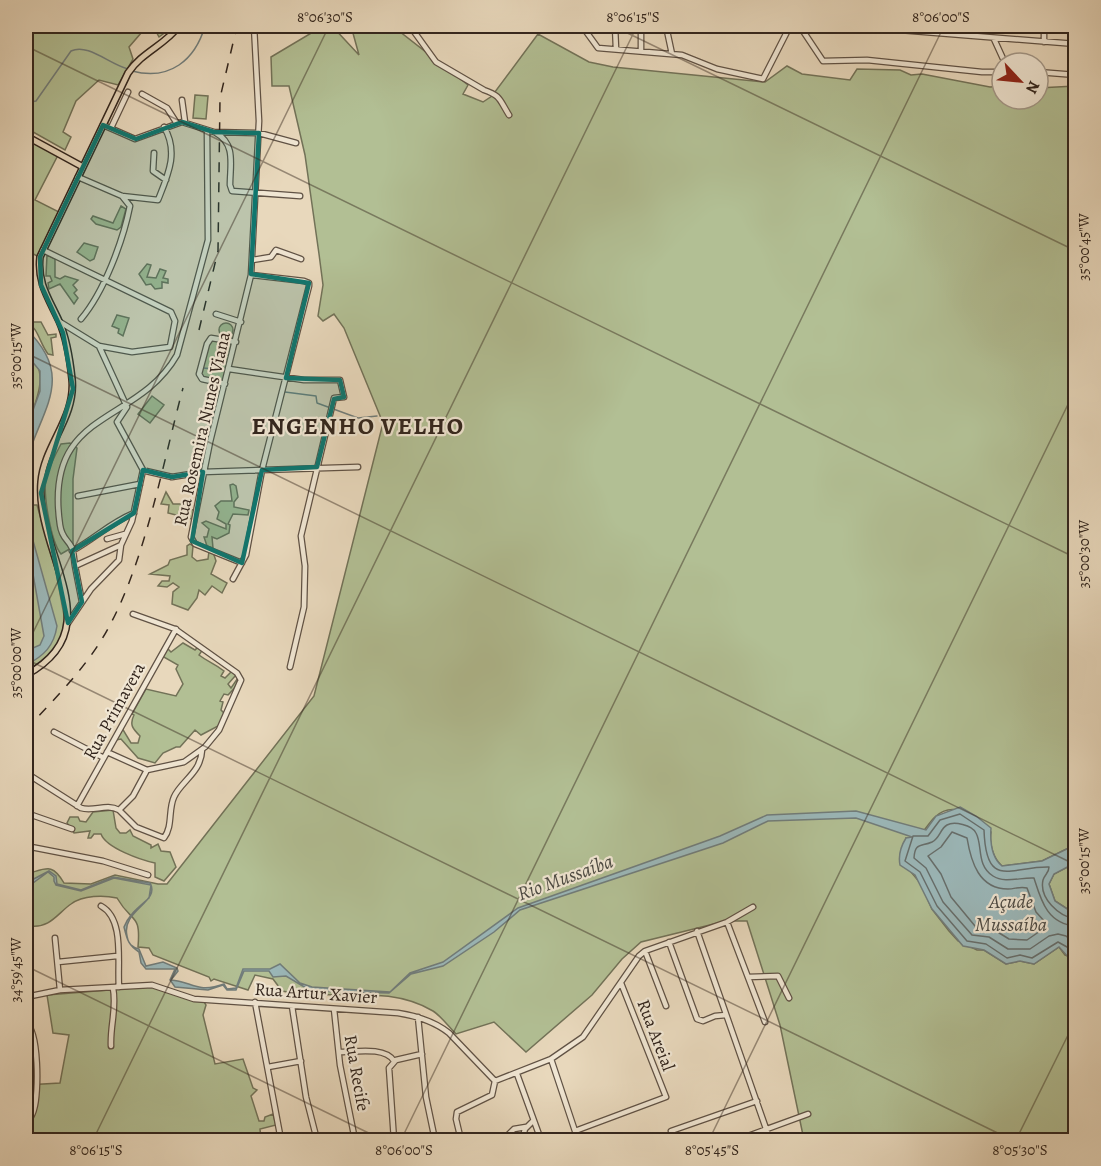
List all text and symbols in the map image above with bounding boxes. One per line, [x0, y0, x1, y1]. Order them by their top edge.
text: 8°06'30"S [297, 7, 353, 27]
text: 8°06'15"S [606, 7, 660, 27]
text: 8°06'00"S [912, 7, 970, 27]
north arrow [990, 51, 1050, 111]
text: N [1020, 77, 1045, 98]
text: 35°00'45"W [1074, 213, 1094, 281]
text: 35°00'15"W [6, 323, 26, 389]
street label: Rua Rosemira Nunes Viana [168, 329, 236, 529]
district label: ENGENHO VELHO [252, 410, 464, 442]
text: 35°00'30"W [1074, 520, 1094, 588]
text: 35°00'00"W [6, 628, 26, 698]
street label: Rua Primavera [77, 658, 151, 764]
text: 35°00'15"W [1074, 828, 1094, 894]
water label: Rio Mussaíba [513, 848, 617, 907]
water label: Açude Mussaíba [975, 888, 1047, 938]
text: 34°59'45"W [6, 937, 26, 1003]
street label: Rua Artur Xavier [254, 977, 378, 1009]
street label: Rua Areial [631, 996, 681, 1075]
street label: Rua Recife [338, 1033, 376, 1113]
text: 8°06'15"S [69, 1140, 123, 1160]
text: 8°06'00"S [375, 1140, 433, 1160]
text: 8°05'45"S [685, 1140, 739, 1160]
text: 8°05'30"S [992, 1140, 1048, 1160]

